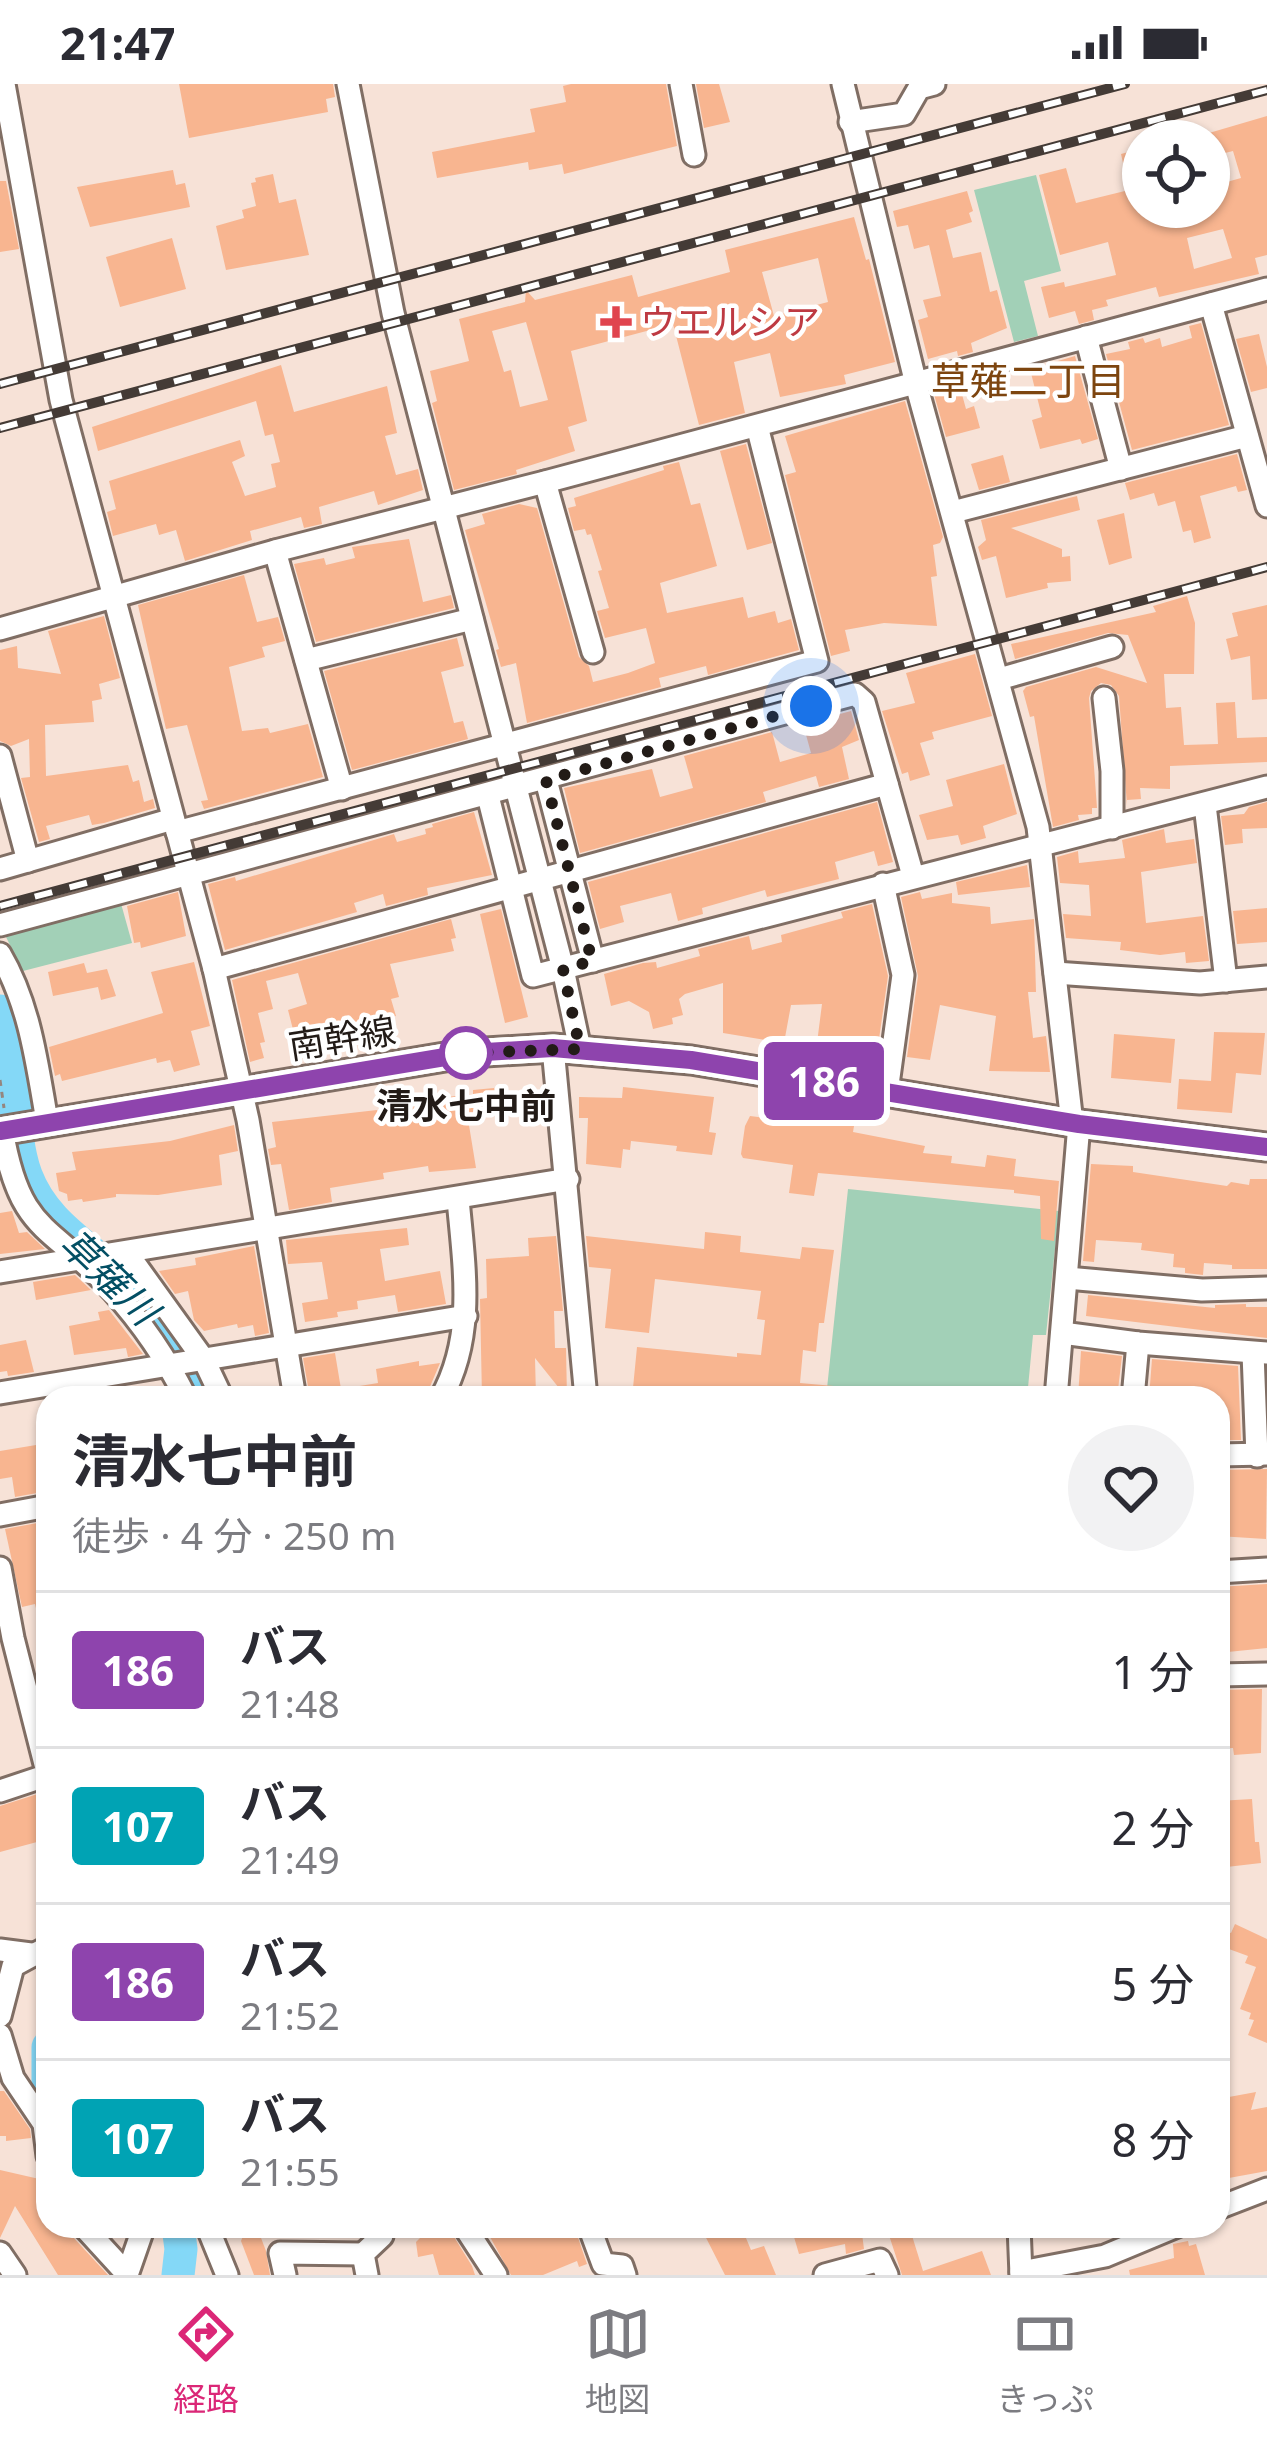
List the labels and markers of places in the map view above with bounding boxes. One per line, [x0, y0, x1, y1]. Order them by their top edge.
place label: ウエルシア [640, 297, 820, 346]
marker: ウエルシア [603, 309, 629, 335]
marker: 清水七中前 [441, 1028, 491, 1078]
place label: 清水七中前 [376, 1081, 556, 1130]

